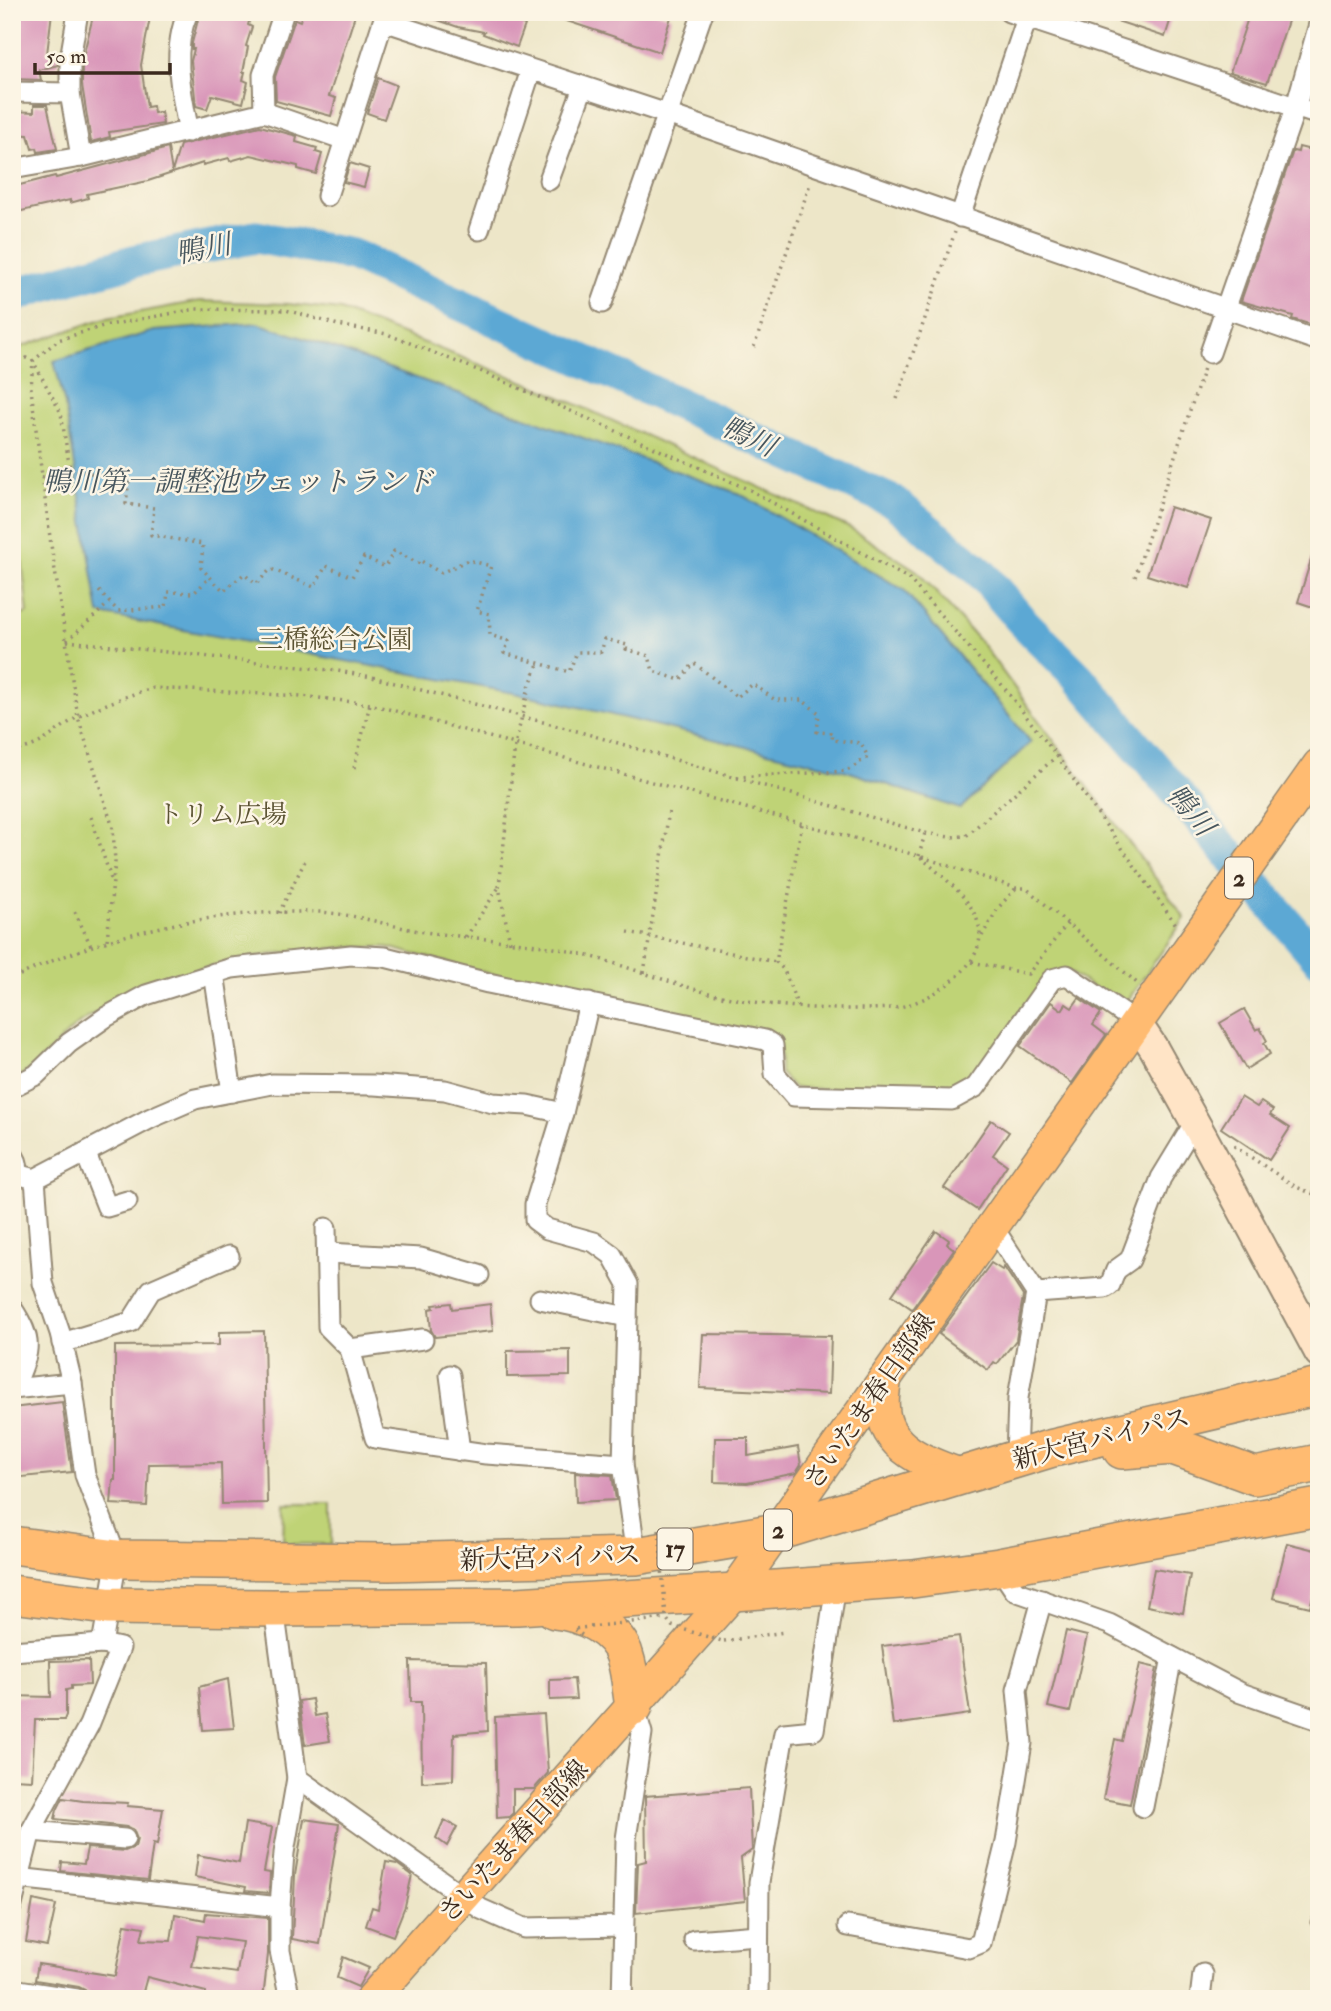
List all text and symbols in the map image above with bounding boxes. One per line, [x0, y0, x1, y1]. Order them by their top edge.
scale bar [35, 32, 170, 76]
text: 50 m [46, 43, 87, 70]
water label: 鴨川 [172, 226, 237, 272]
water label: 鴨川 [716, 410, 784, 466]
water label: 鴨川第一調整池ウェットランド [43, 465, 434, 500]
park label: 三橋総合公園 [257, 624, 413, 656]
water label: 鴨川 [1158, 778, 1223, 846]
park label: トリム広場 [157, 799, 287, 831]
road number: 2 [1225, 858, 1253, 898]
street label: さいたま春日部線 [797, 1307, 943, 1496]
street label: 新大宮バイパス [1009, 1401, 1193, 1476]
road number: 2 [764, 1510, 792, 1550]
road number: 17 [658, 1528, 692, 1569]
street label: 新大宮バイパス [459, 1539, 641, 1577]
street label: さいたま春日部線 [432, 1754, 595, 1930]

